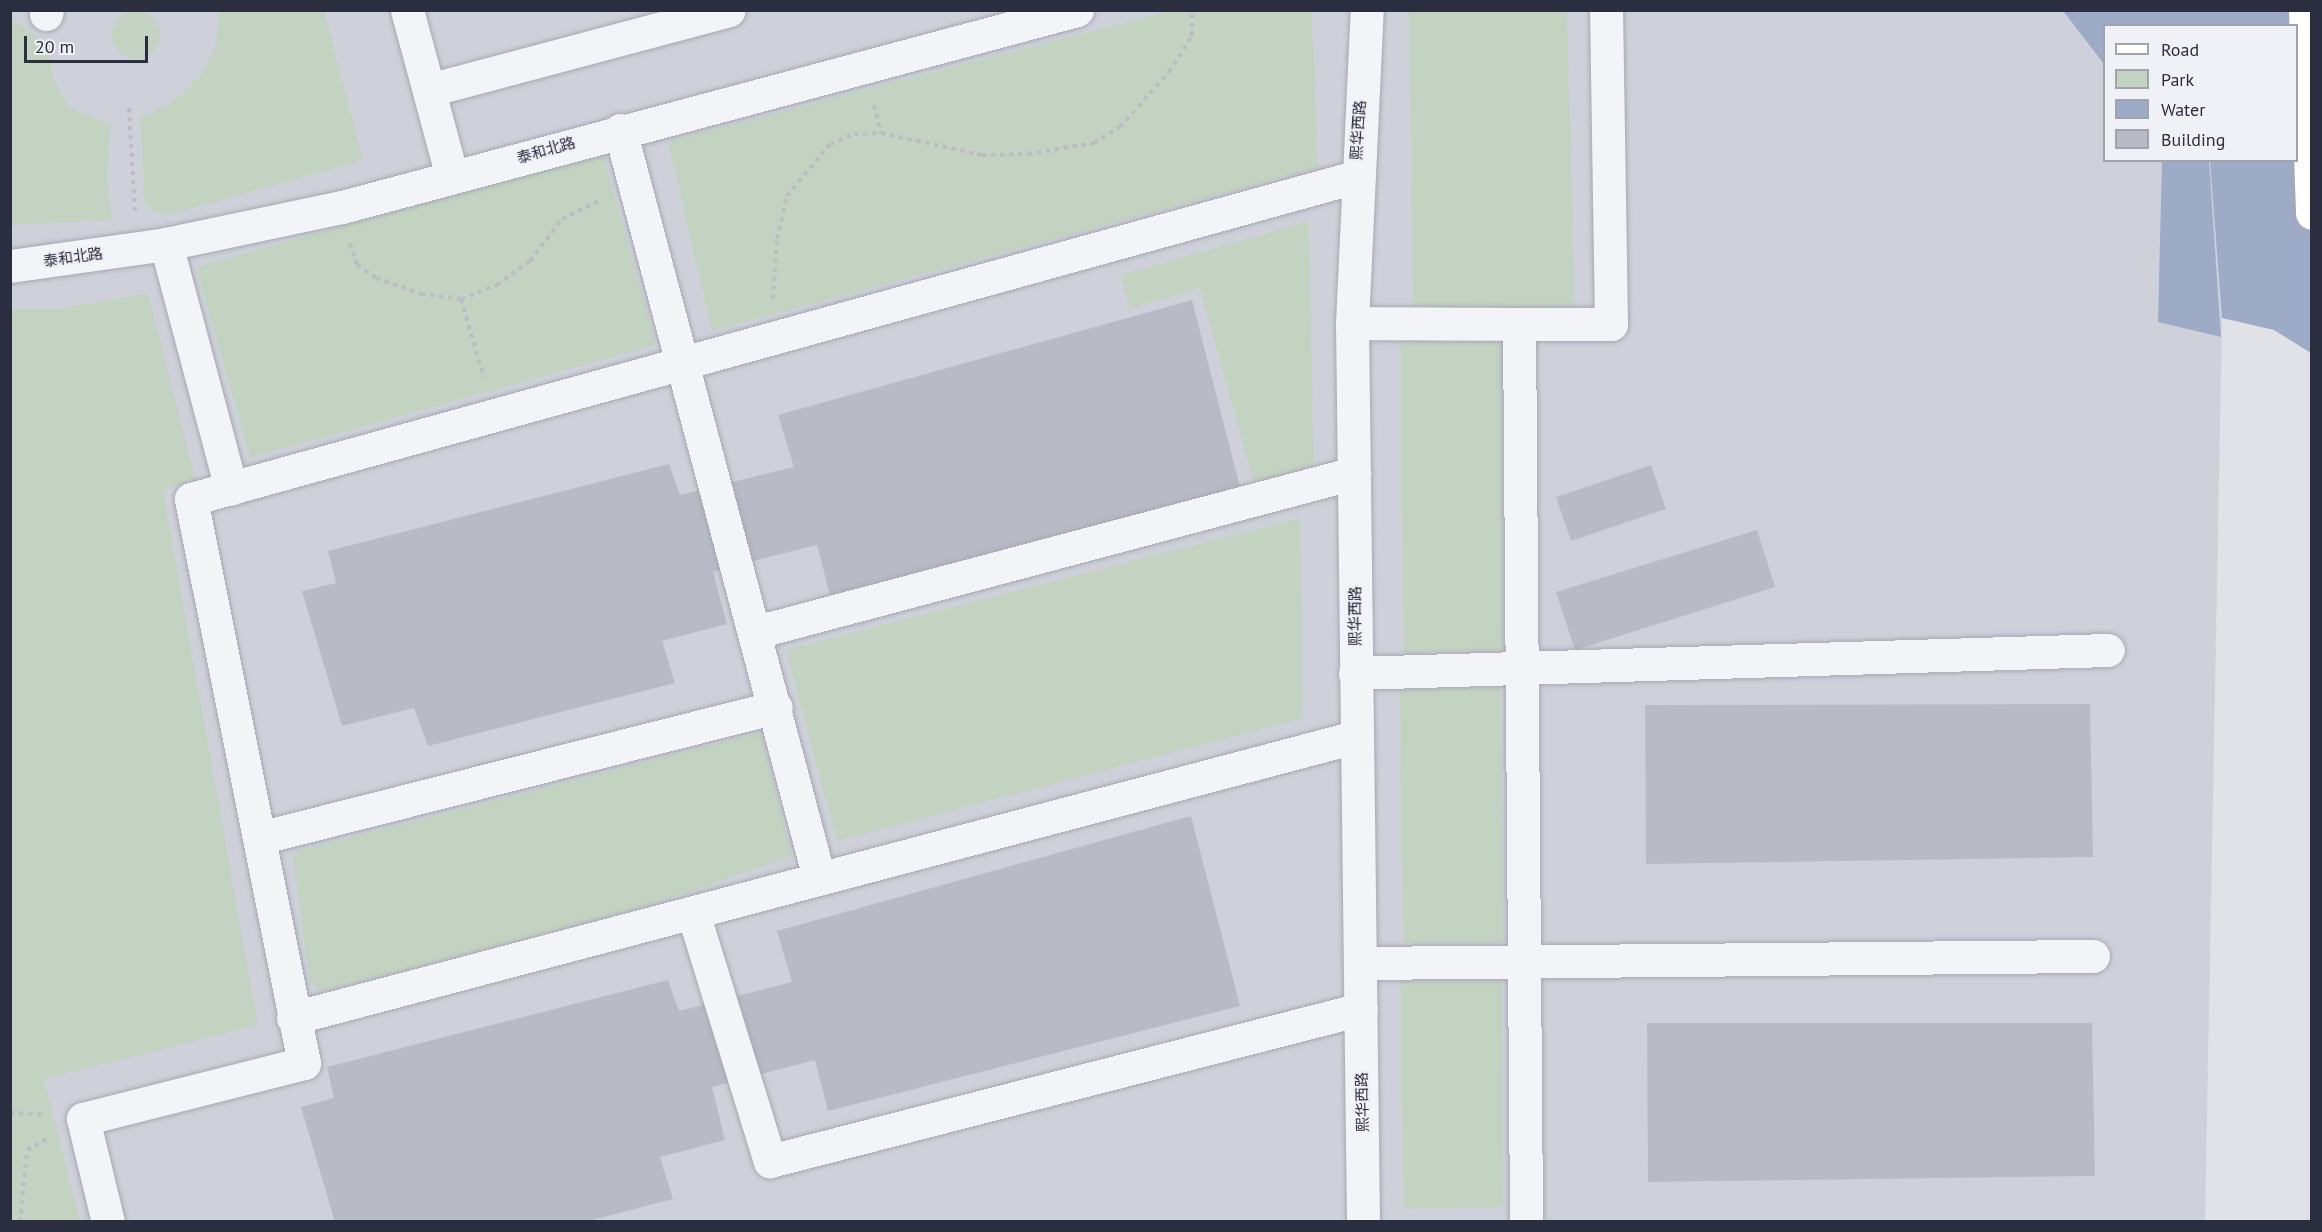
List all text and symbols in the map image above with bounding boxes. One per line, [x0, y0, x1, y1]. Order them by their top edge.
scale bar [27, 24, 152, 62]
legend [2103, 24, 2298, 162]
text: 20 m [35, 35, 74, 58]
text: Road [2161, 38, 2199, 61]
text: Park [2161, 68, 2194, 91]
text: Water [2161, 98, 2205, 121]
street label: 熙华西路 [1347, 99, 1369, 161]
text: Building [2161, 128, 2225, 151]
street label: 泰和北路 [515, 133, 577, 167]
street label: 泰和北路 [42, 244, 104, 270]
street label: 熙华西路 [1346, 586, 1364, 646]
street label: 熙华西路 [1352, 1072, 1372, 1132]

